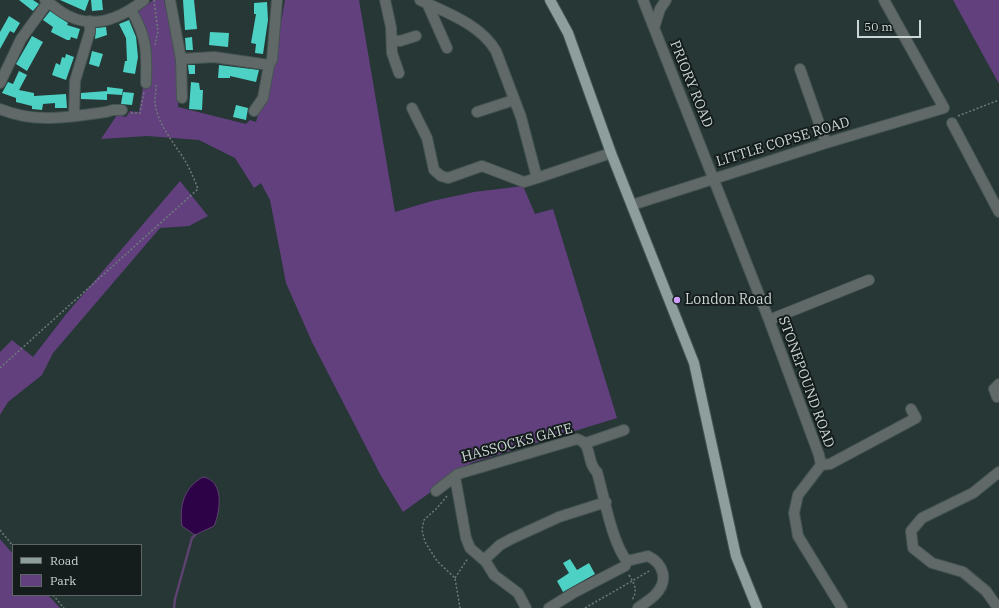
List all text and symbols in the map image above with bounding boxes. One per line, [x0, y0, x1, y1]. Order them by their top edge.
scale bar [859, 12, 923, 38]
text: 50 m [864, 19, 893, 34]
street label: PRIORY ROAD [666, 38, 716, 130]
street label: LITTLE COPSE ROAD [714, 114, 852, 170]
place label: London Road [685, 292, 772, 308]
marker: London Road [672, 295, 682, 305]
street label: STONEPOUND ROAD [774, 314, 838, 450]
street label: HASSOCKS GATE [460, 420, 574, 466]
legend [12, 544, 142, 596]
text: Road [50, 553, 79, 568]
text: Park [50, 573, 76, 588]

